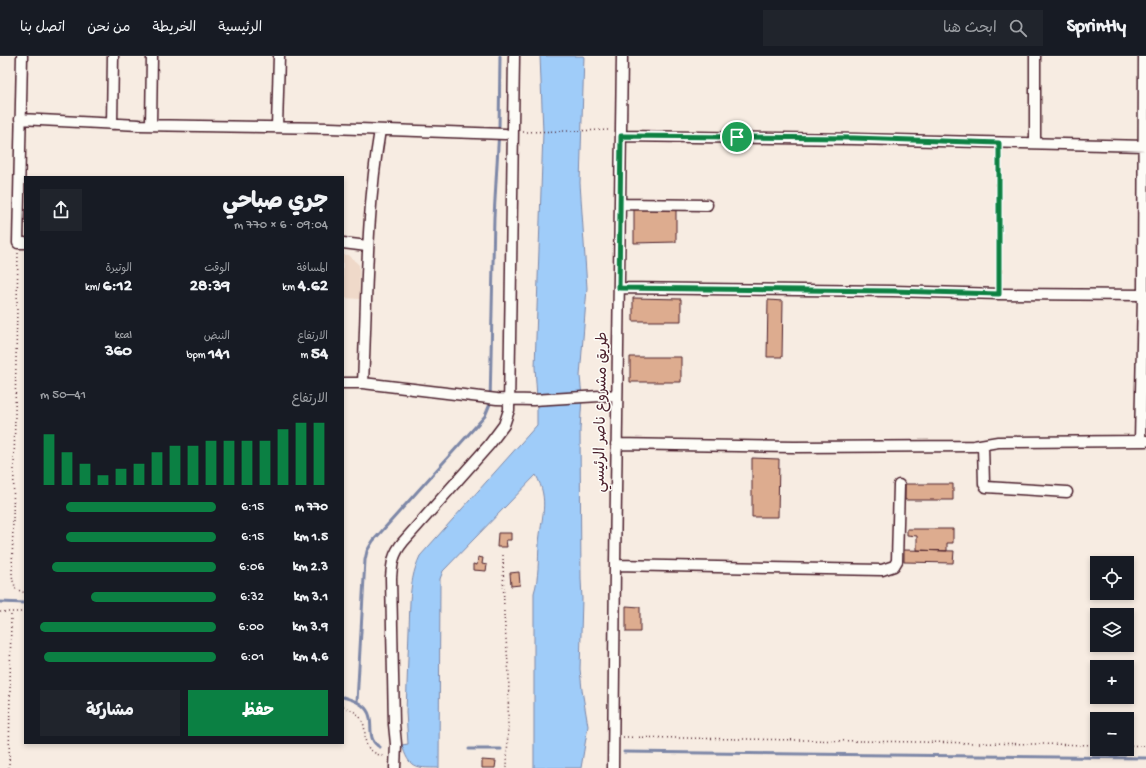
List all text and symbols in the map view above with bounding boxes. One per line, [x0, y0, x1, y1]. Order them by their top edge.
search box [763, 10, 1043, 46]
text: Sprintly [1067, 16, 1126, 39]
icon: search [1007, 17, 1029, 39]
text: اتصل بنا [20, 20, 65, 37]
text: من نحن [87, 20, 131, 37]
text: الخريطة [153, 20, 196, 37]
text: الرئيسية [218, 20, 262, 37]
text: ابحث هنا [943, 20, 997, 38]
pin [720, 120, 754, 154]
icon: arrive [726, 126, 748, 148]
button: share [40, 189, 82, 231]
text: جري صباحي [222, 190, 328, 216]
text: 09:04 · 6 × 770 m [234, 218, 328, 233]
text: الوتيرة [105, 263, 132, 275]
text: الوقت [204, 263, 230, 275]
text: المسافة [297, 263, 328, 275]
text: 6:12 [103, 277, 132, 297]
text: 28:39 [190, 277, 230, 297]
text: 4.62 [298, 277, 328, 297]
text: /km [85, 282, 103, 294]
text: km [282, 282, 298, 294]
text: kcal [115, 330, 132, 342]
text: النبض [204, 331, 230, 343]
text: الارتفاع [297, 331, 328, 343]
street label: طريق مشروع ناصر الرئيسي [592, 331, 614, 493]
text: 360 [105, 342, 132, 362]
text: 141 [208, 345, 230, 365]
text: 54 [311, 345, 328, 365]
text: bpm [187, 350, 208, 362]
text: m [301, 350, 311, 362]
text: 41–50 m [40, 388, 86, 403]
text: الارتفاع [292, 392, 328, 407]
text: 6:15 [241, 500, 264, 515]
text: 770 m [295, 500, 328, 515]
text: 6:15 [241, 530, 264, 545]
text: 1.5 km [294, 530, 328, 545]
map controls [1090, 556, 1134, 756]
button: locate [1090, 556, 1134, 600]
text: 6:06 [239, 560, 264, 575]
text: 2.3 km [293, 560, 328, 575]
text: 6:32 [240, 590, 264, 605]
text: 3.1 km [294, 590, 328, 605]
button: layers [1090, 608, 1134, 652]
text: 6:00 [239, 620, 264, 635]
text: 3.9 km [293, 620, 328, 635]
text: 6:01 [241, 650, 264, 665]
text: 4.6 km [293, 650, 328, 665]
button: + [1090, 660, 1134, 704]
button: مشاركة [40, 690, 180, 736]
button: حفظ [188, 690, 328, 736]
button: − [1090, 712, 1134, 756]

